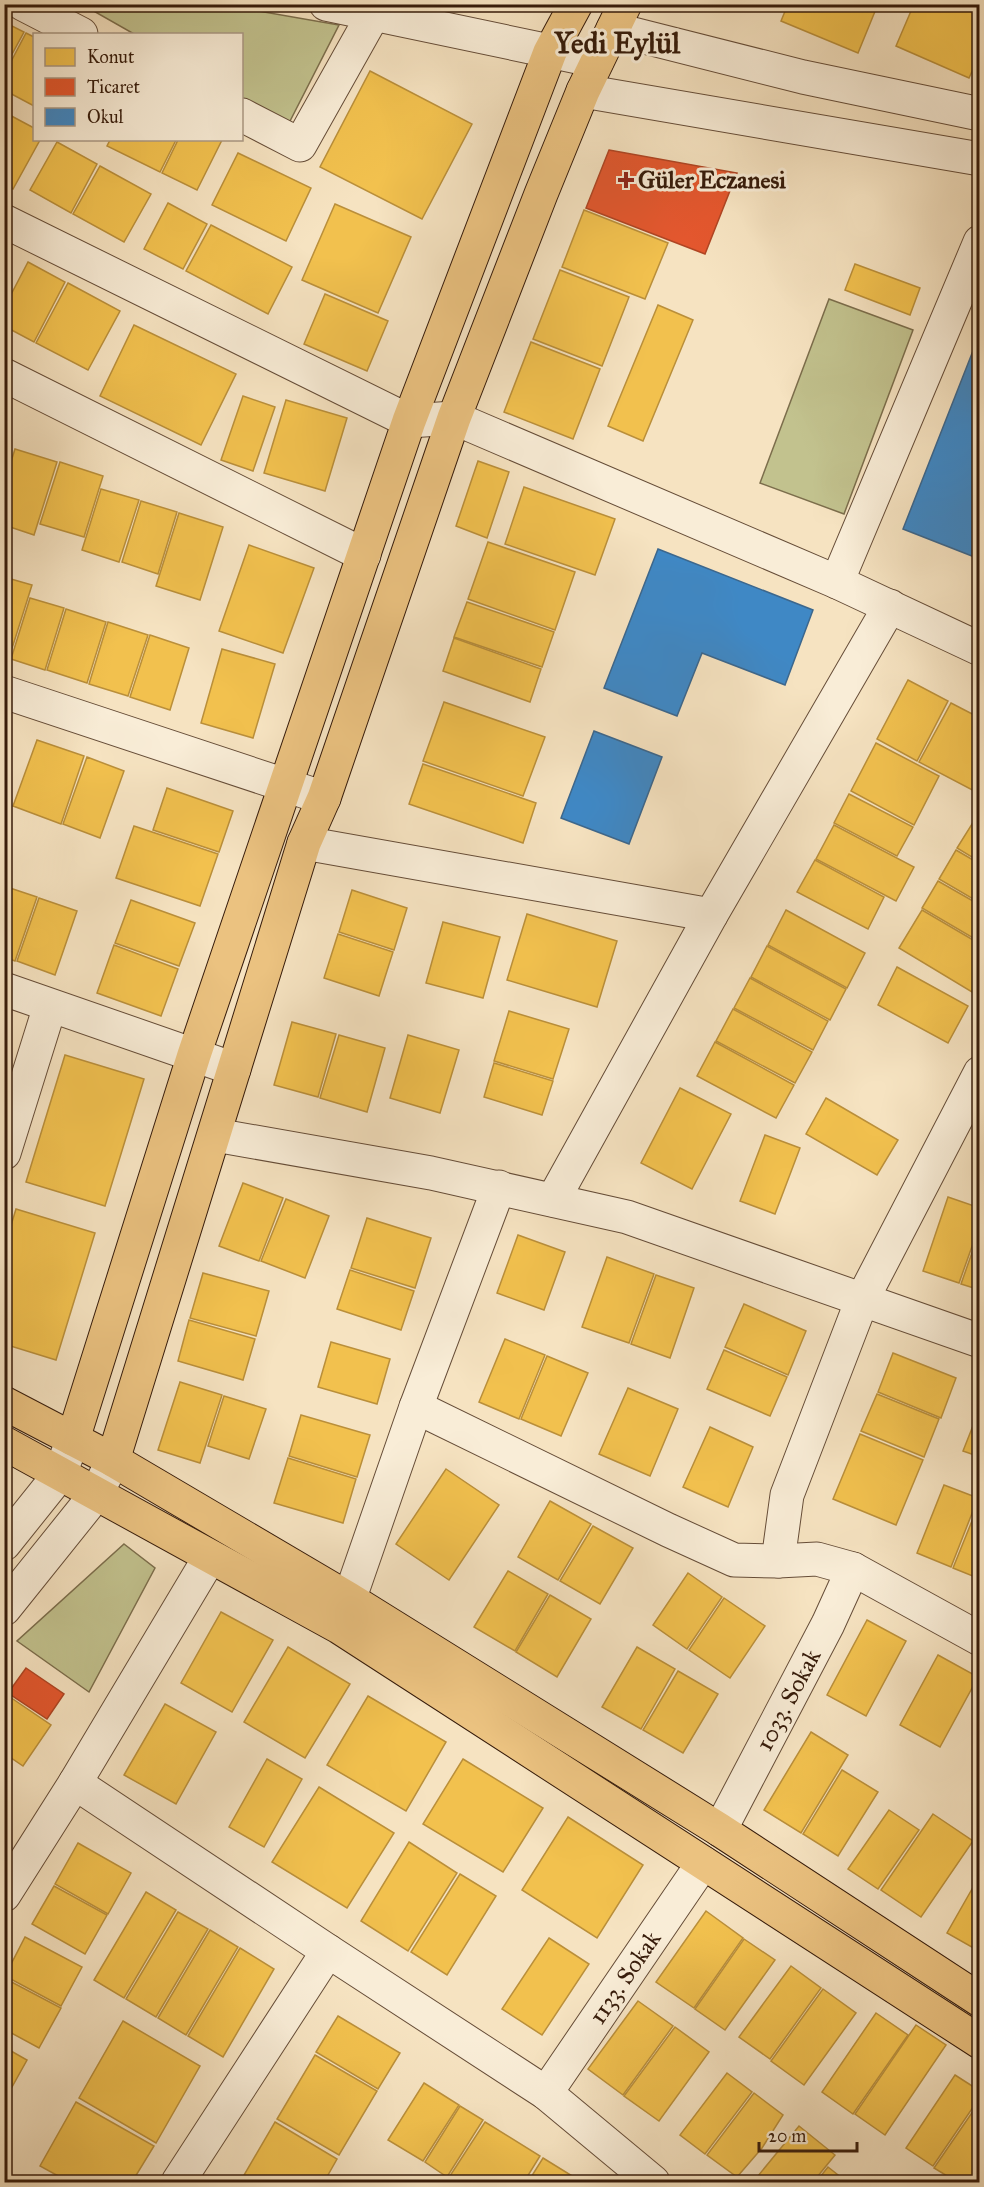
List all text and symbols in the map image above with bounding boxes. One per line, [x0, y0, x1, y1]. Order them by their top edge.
district label: Yedi Eylül [553, 25, 681, 61]
legend [33, 33, 243, 141]
text: Konut [87, 46, 135, 68]
text: Ticaret [87, 76, 141, 98]
text: Okul [87, 106, 124, 128]
place label: Güler Eczanesi [638, 165, 786, 195]
marker: Güler Eczanesi [619, 173, 633, 187]
street label: 1033. Sokak [749, 1643, 828, 1756]
street label: 1133. Sokak [582, 1924, 668, 2030]
scale bar [759, 2115, 856, 2153]
text: 20 m [768, 2125, 806, 2147]

